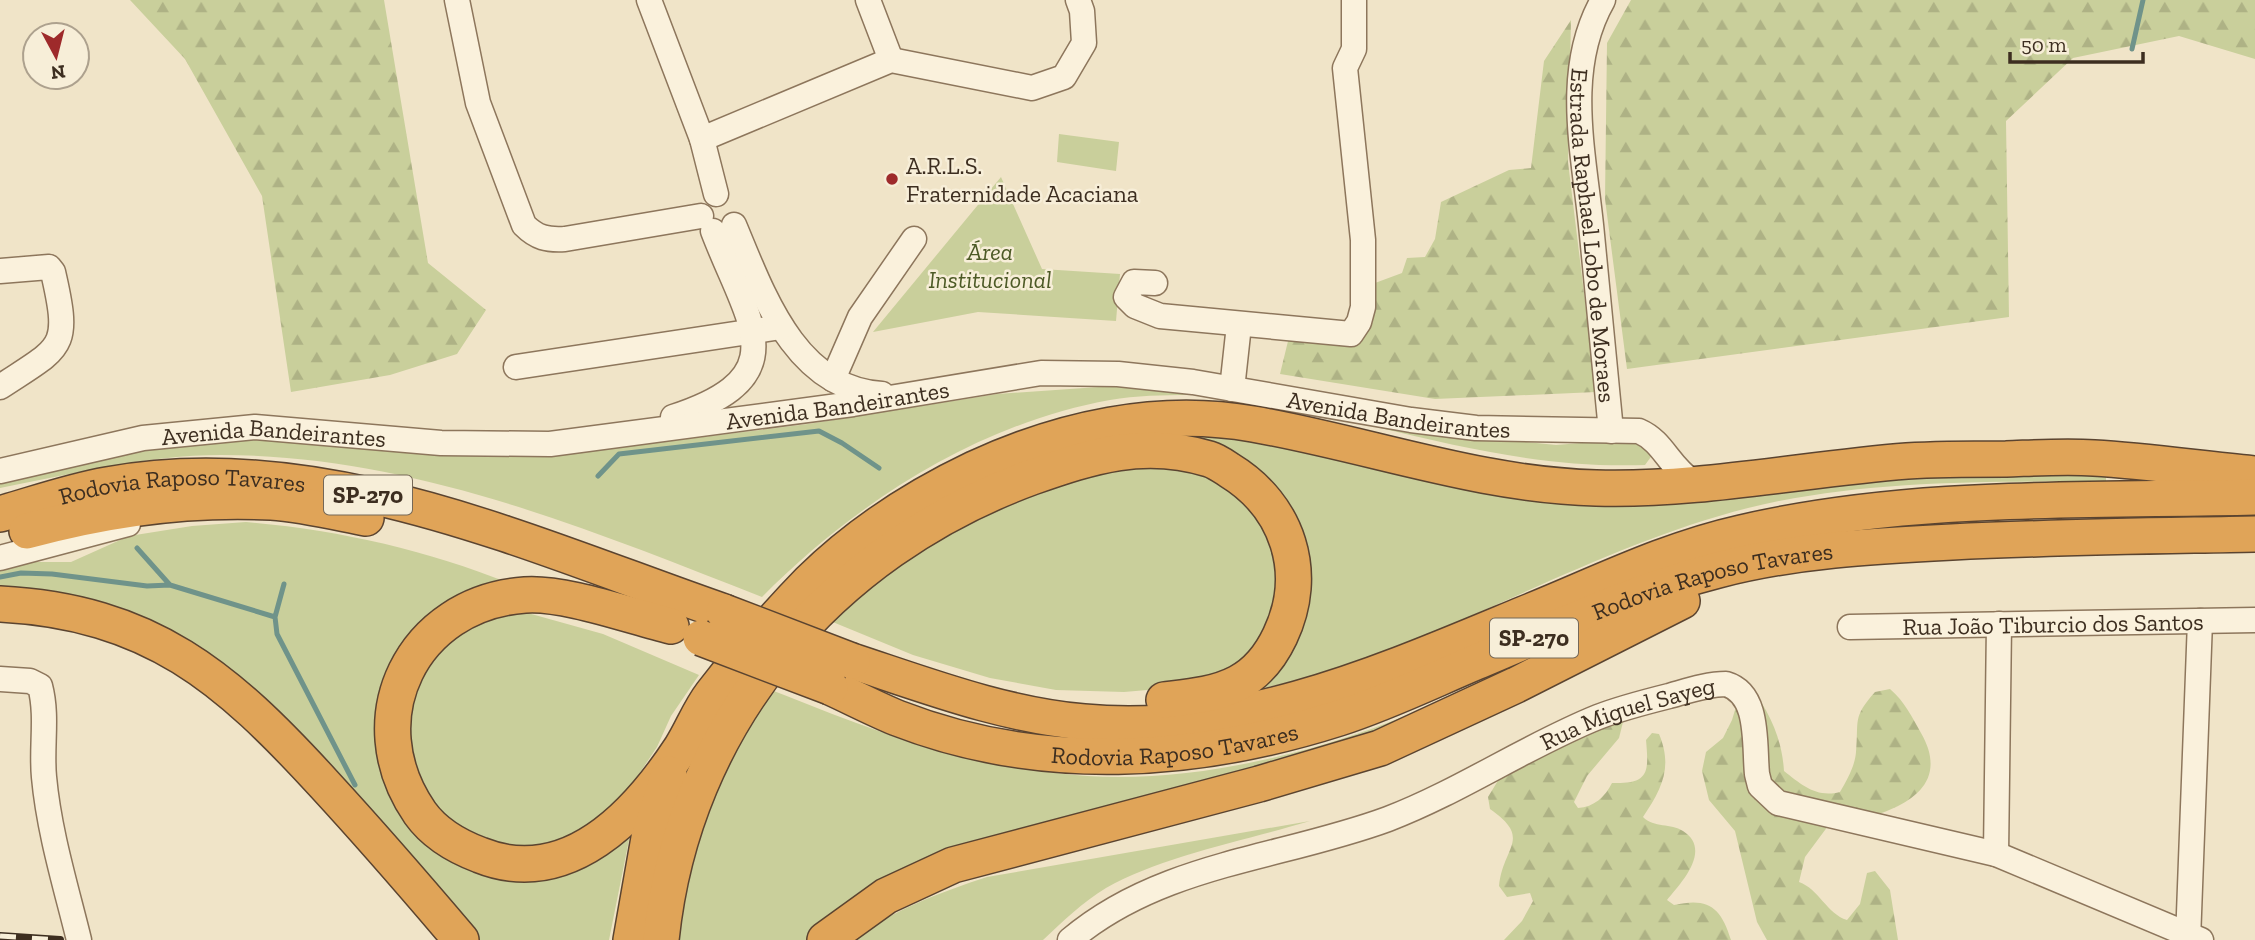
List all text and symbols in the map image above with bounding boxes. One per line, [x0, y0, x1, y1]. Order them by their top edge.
north arrow [21, 21, 91, 91]
scale bar [2010, 21, 2143, 65]
text: 50 m [2021, 32, 2067, 57]
text: N [49, 60, 67, 85]
street label: Estrada Raphael Lobo de Moraes [1565, 67, 1623, 404]
place label: A.R.L.S. Fraternidade Acaciana [906, 151, 1139, 208]
marker: A.R.L.S. Fraternidade Acaciana [884, 171, 900, 187]
park label: Área Institucional [928, 237, 1052, 294]
street label: Avenida Bandeirantes [724, 374, 951, 435]
street label: Avenida Bandeirantes [1285, 384, 1511, 443]
street label: Avenida Bandeirantes [160, 412, 387, 453]
street label: Rodovia Raposo Tavares [55, 462, 308, 510]
road number: SP-270 [324, 475, 412, 514]
street label: Rodovia Raposo Tavares [1588, 536, 1834, 626]
street label: Rua João Tiburcio dos Santos [1902, 606, 2204, 641]
road number: SP-270 [1490, 618, 1578, 658]
street label: Rua Miguel Sayeg [1535, 670, 1717, 756]
street label: Rodovia Raposo Tavares [1050, 716, 1301, 771]

